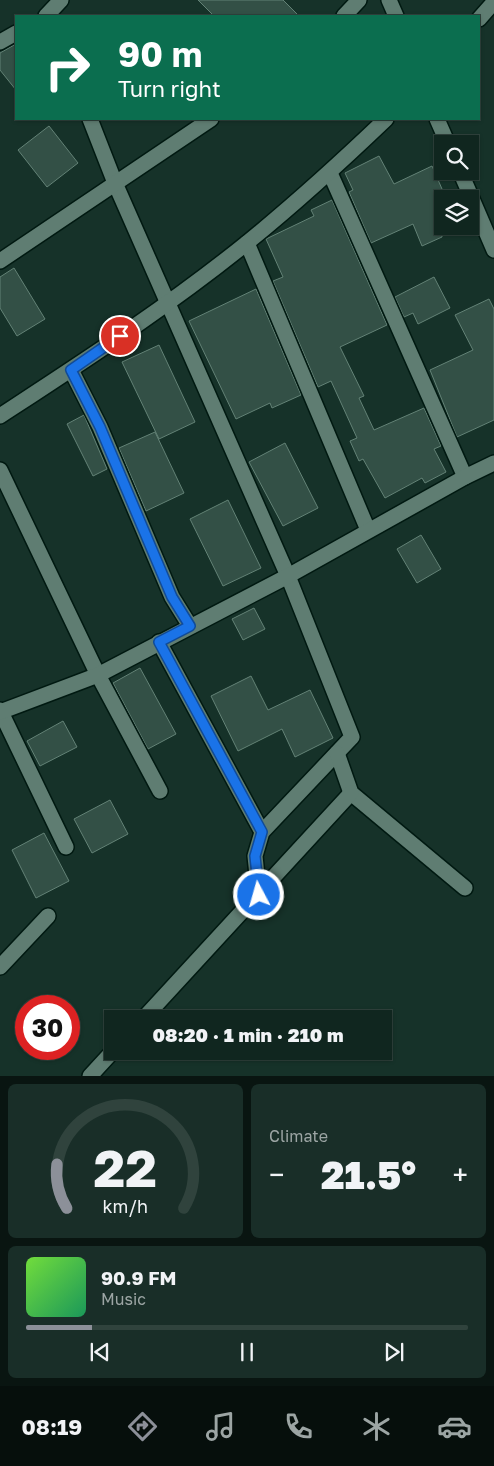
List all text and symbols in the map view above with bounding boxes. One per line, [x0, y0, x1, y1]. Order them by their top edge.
text: 90 m [118, 33, 202, 75]
icon: right [35, 35, 100, 100]
text: Turn right [118, 75, 221, 102]
map controls [434, 135, 479, 235]
button: search [434, 135, 479, 180]
button: layers [434, 190, 479, 235]
pin [99, 315, 141, 357]
icon: arrive [106, 322, 134, 350]
position arrow [232, 868, 284, 920]
speed limit sign: 30 [15, 995, 80, 1060]
text: 08:20 · 1 min · 210 m [152, 1023, 344, 1046]
text: Climate [269, 1126, 328, 1146]
text: 22 [94, 1136, 157, 1198]
text: 21.5° [321, 1152, 416, 1197]
text: − [269, 1158, 284, 1191]
text: + [453, 1158, 468, 1191]
text: km/h [103, 1195, 148, 1217]
text: 90.9 FM [101, 1266, 177, 1289]
text: Music [101, 1289, 146, 1309]
icon: previous [86, 1338, 114, 1366]
icon: pause [233, 1338, 261, 1366]
icon: next [380, 1338, 408, 1366]
icon: directions [125, 1409, 160, 1444]
icon: music [203, 1409, 238, 1444]
icon: phone [281, 1409, 316, 1444]
icon: climate [359, 1409, 394, 1444]
icon: car [437, 1409, 472, 1444]
text: 08:19 [22, 1413, 82, 1440]

